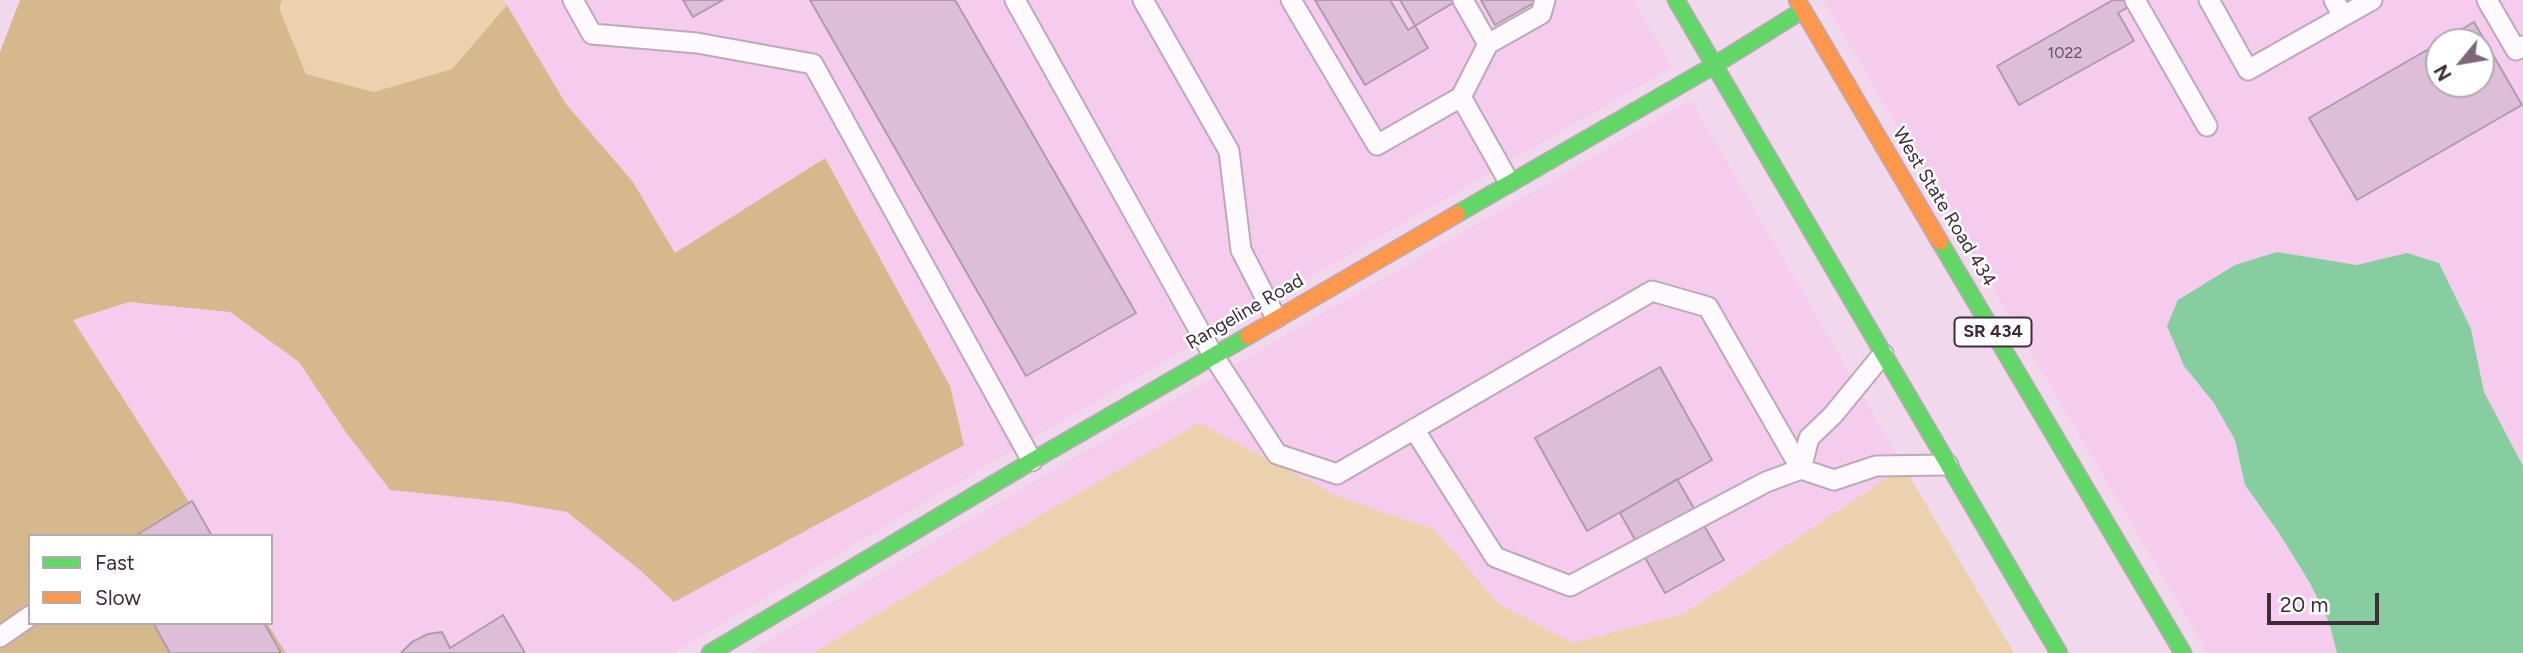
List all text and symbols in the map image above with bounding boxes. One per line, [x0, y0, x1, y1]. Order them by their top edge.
north arrow [2425, 28, 2495, 98]
house number: 1022 [2048, 43, 2082, 63]
text: N [2429, 61, 2457, 85]
street label: West State Road 434 [1887, 123, 2001, 291]
street label: Rangeline Road [1182, 269, 1308, 355]
road number: SR 434 [1954, 318, 2032, 346]
legend [28, 534, 273, 625]
text: Fast [95, 550, 135, 575]
scale bar [2271, 580, 2383, 624]
text: Slow [95, 585, 141, 610]
text: 20 m [2280, 592, 2328, 617]

